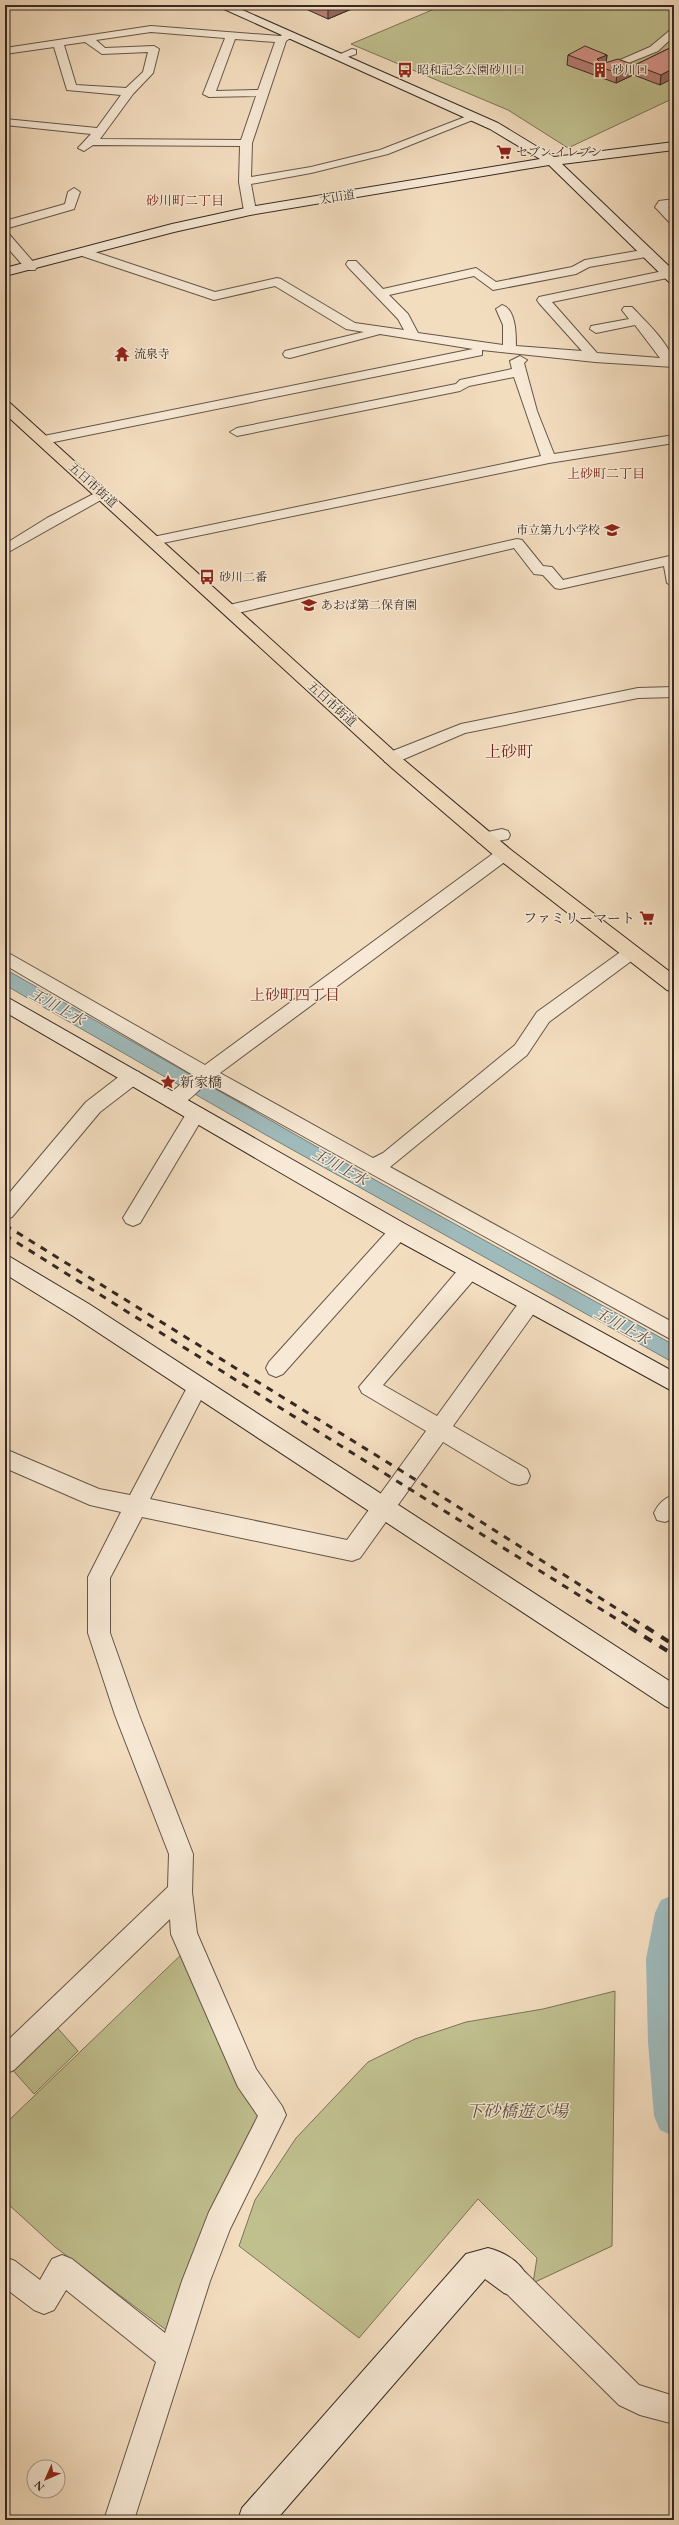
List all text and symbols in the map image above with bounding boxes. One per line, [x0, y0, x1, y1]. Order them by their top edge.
bus stop icon: 昭和記念公園砂川口 [396, 61, 414, 79]
building icon: 砂川口 [591, 61, 609, 79]
place label: 昭和記念公園砂川口 [417, 62, 525, 78]
place label: 砂川口 [612, 62, 648, 78]
supermarket icon: セブン-イレブン [495, 143, 513, 161]
place label: セブン-イレブン [516, 144, 602, 160]
street label: 大山道 [318, 186, 356, 208]
district label: 砂川町二丁目 [146, 192, 224, 209]
temple icon: 流泉寺 [113, 345, 131, 363]
place label: 流泉寺 [134, 346, 170, 362]
street label: 五日市街道 [65, 459, 121, 511]
district label: 上砂町二丁目 [567, 465, 645, 482]
school or university icon: 市立第九小学校 [603, 521, 621, 539]
place label: 市立第九小学校 [516, 522, 600, 538]
bus stop icon: 砂川二番 [198, 568, 216, 586]
place label: 砂川二番 [219, 569, 267, 585]
school or university icon: あおば第二保育園 [300, 596, 318, 614]
place label: あおば第二保育園 [321, 597, 417, 613]
street label: 五日市街道 [304, 678, 360, 730]
district label: 上砂町 [485, 741, 533, 762]
place label: ファミリーマート [523, 909, 635, 927]
supermarket icon: ファミリーマート [638, 909, 656, 927]
water label: 玉川上水 [26, 984, 90, 1030]
district label: 上砂町四丁目 [250, 985, 340, 1004]
place icon: 新家橋 [159, 1073, 177, 1091]
place label: 新家橋 [180, 1073, 222, 1091]
water label: 玉川上水 [309, 1144, 373, 1190]
water label: 玉川上水 [591, 1303, 655, 1349]
park label: 下砂橋遊び場 [466, 2100, 570, 2122]
north arrow [26, 2459, 66, 2499]
text: N [31, 2478, 47, 2494]

